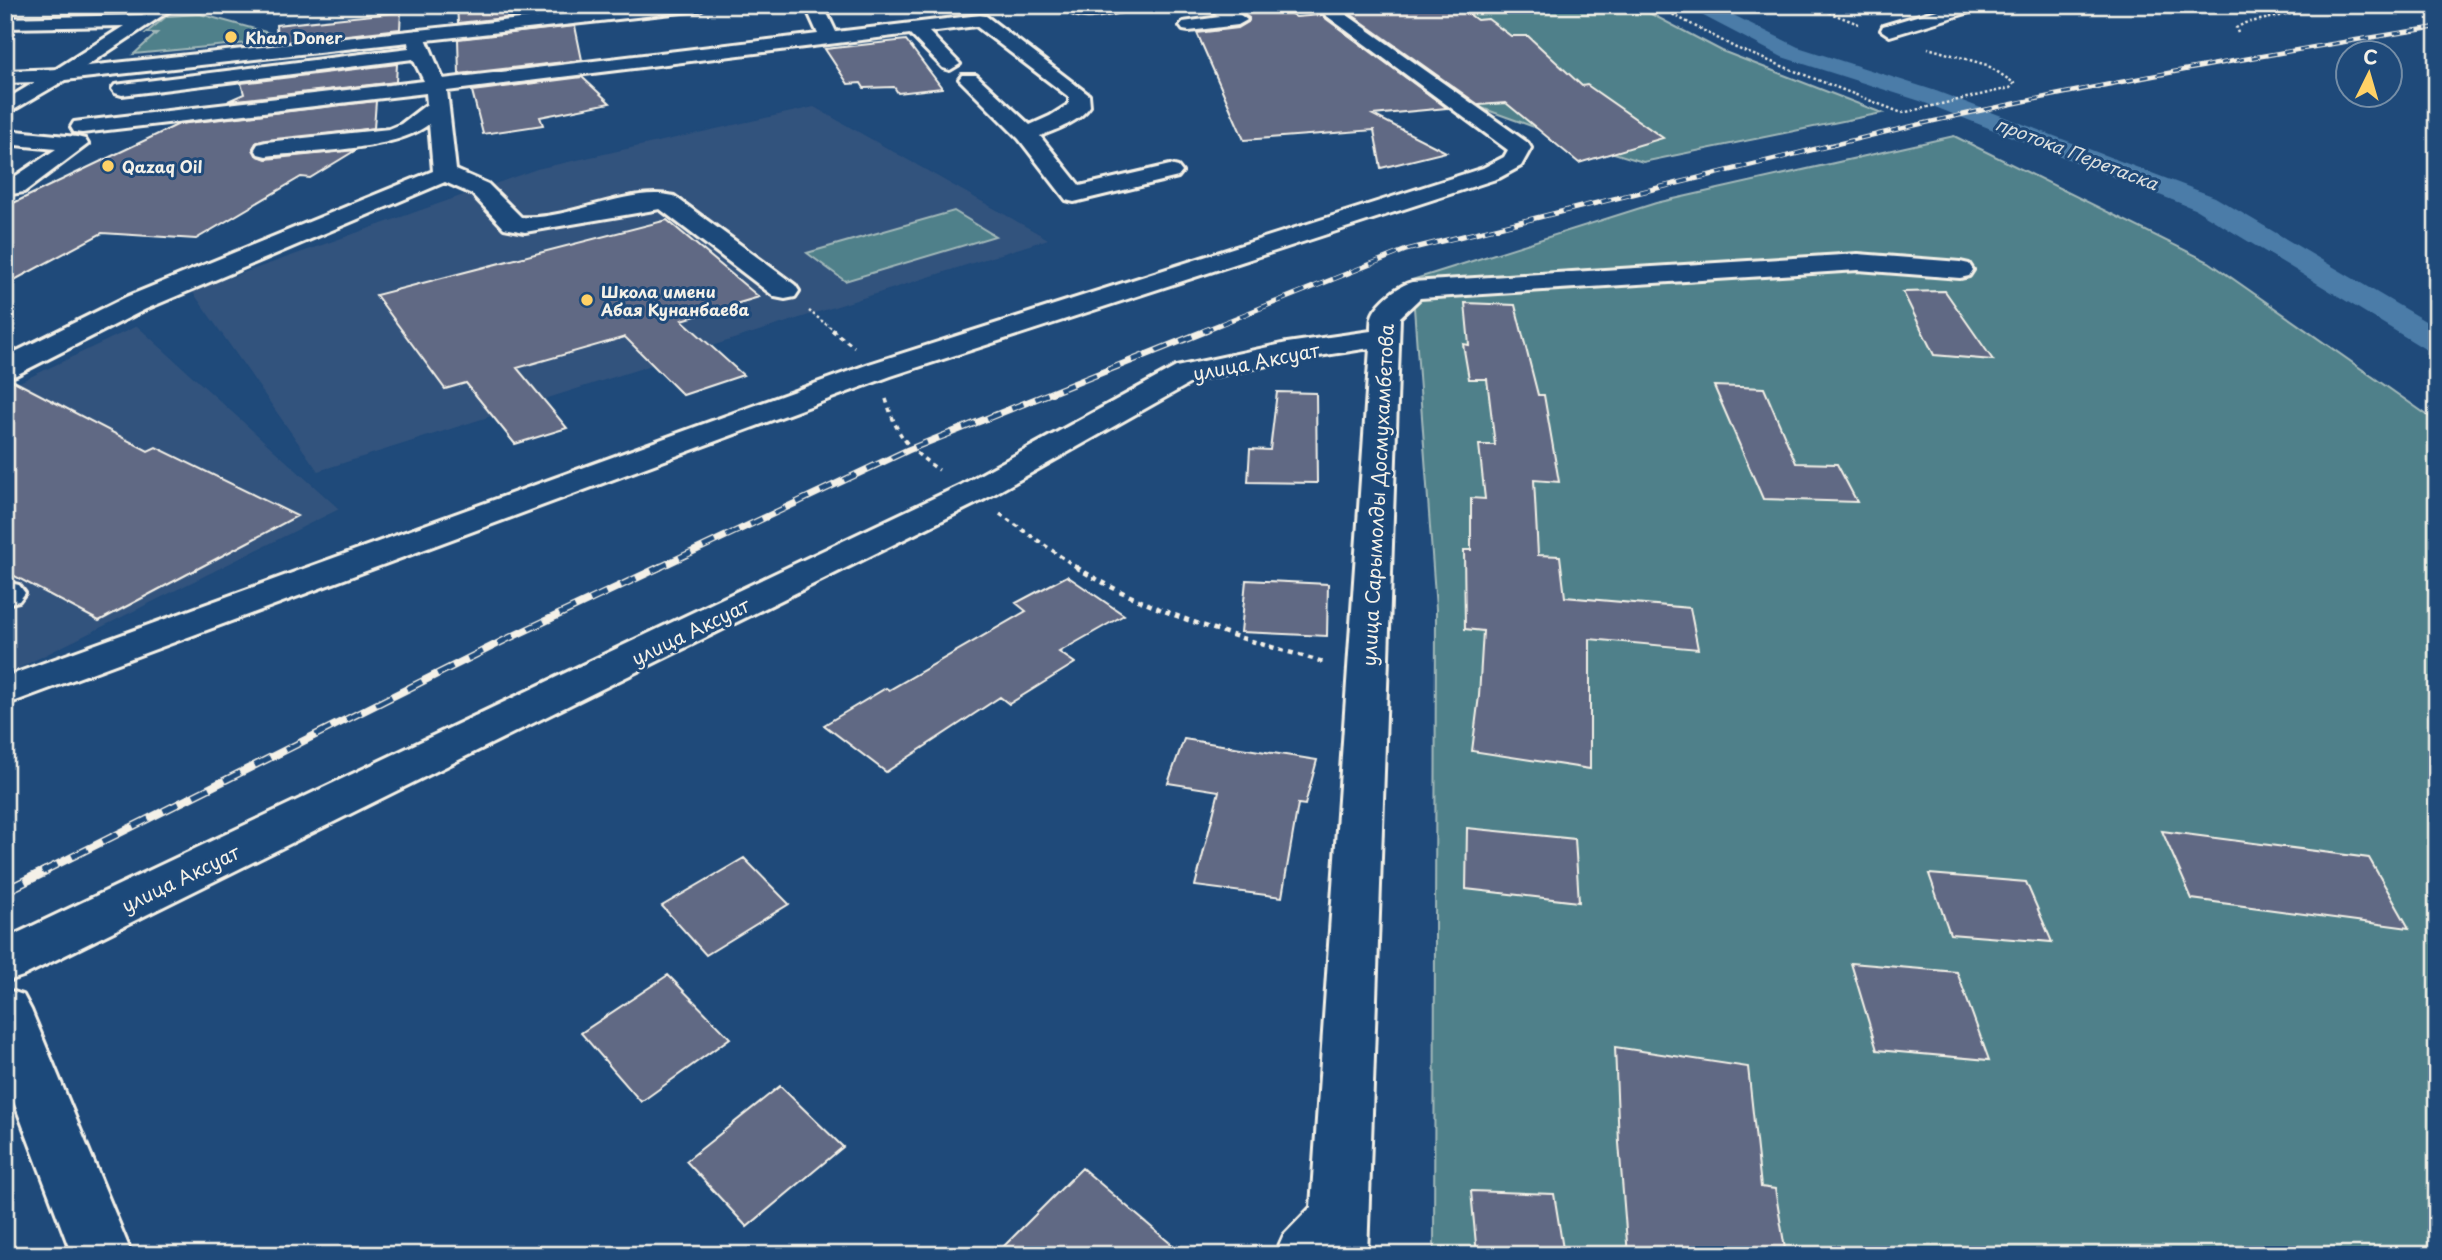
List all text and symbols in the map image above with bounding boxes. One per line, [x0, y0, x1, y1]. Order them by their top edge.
place label: Khan Doner [245, 25, 343, 49]
marker: Khan Doner [223, 29, 239, 45]
north arrow [2334, 38, 2404, 108]
text: С [2362, 41, 2379, 71]
water label: протока Перетаска [1992, 110, 2163, 197]
place label: Qazaq Oil [122, 154, 202, 178]
marker: Qazaq Oil [100, 158, 116, 174]
place label: Школа имени Абая Кунанбаева [600, 279, 749, 321]
marker: Школа имени Абая Кунанбаева [579, 292, 595, 308]
street label: улица Сарымолды Досмухамбетова [1354, 323, 1400, 667]
street label: улица Аксуат [1190, 335, 1322, 387]
street label: улица Аксуат [626, 590, 754, 672]
street label: улица Аксуат [116, 837, 244, 919]

